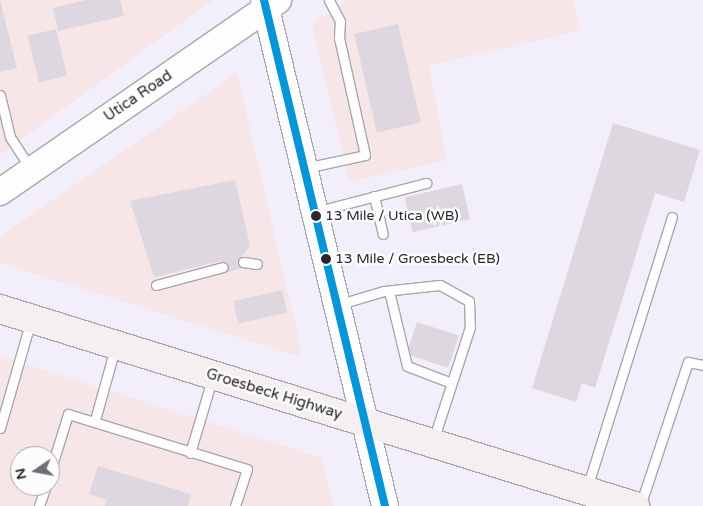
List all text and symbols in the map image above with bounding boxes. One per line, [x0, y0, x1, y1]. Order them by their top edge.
street label: Utica Road [100, 67, 176, 125]
place label: 13 Mile / Utica (WB) [325, 208, 459, 224]
marker: 13 Mile / Utica (WB) [311, 211, 321, 221]
place label: 13 Mile / Groesbeck (EB) [335, 251, 500, 267]
marker: 13 Mile / Groesbeck (EB) [321, 254, 331, 264]
street label: Groesbeck Highway [204, 365, 344, 423]
north arrow [10, 446, 60, 496]
text: N [11, 467, 30, 481]

